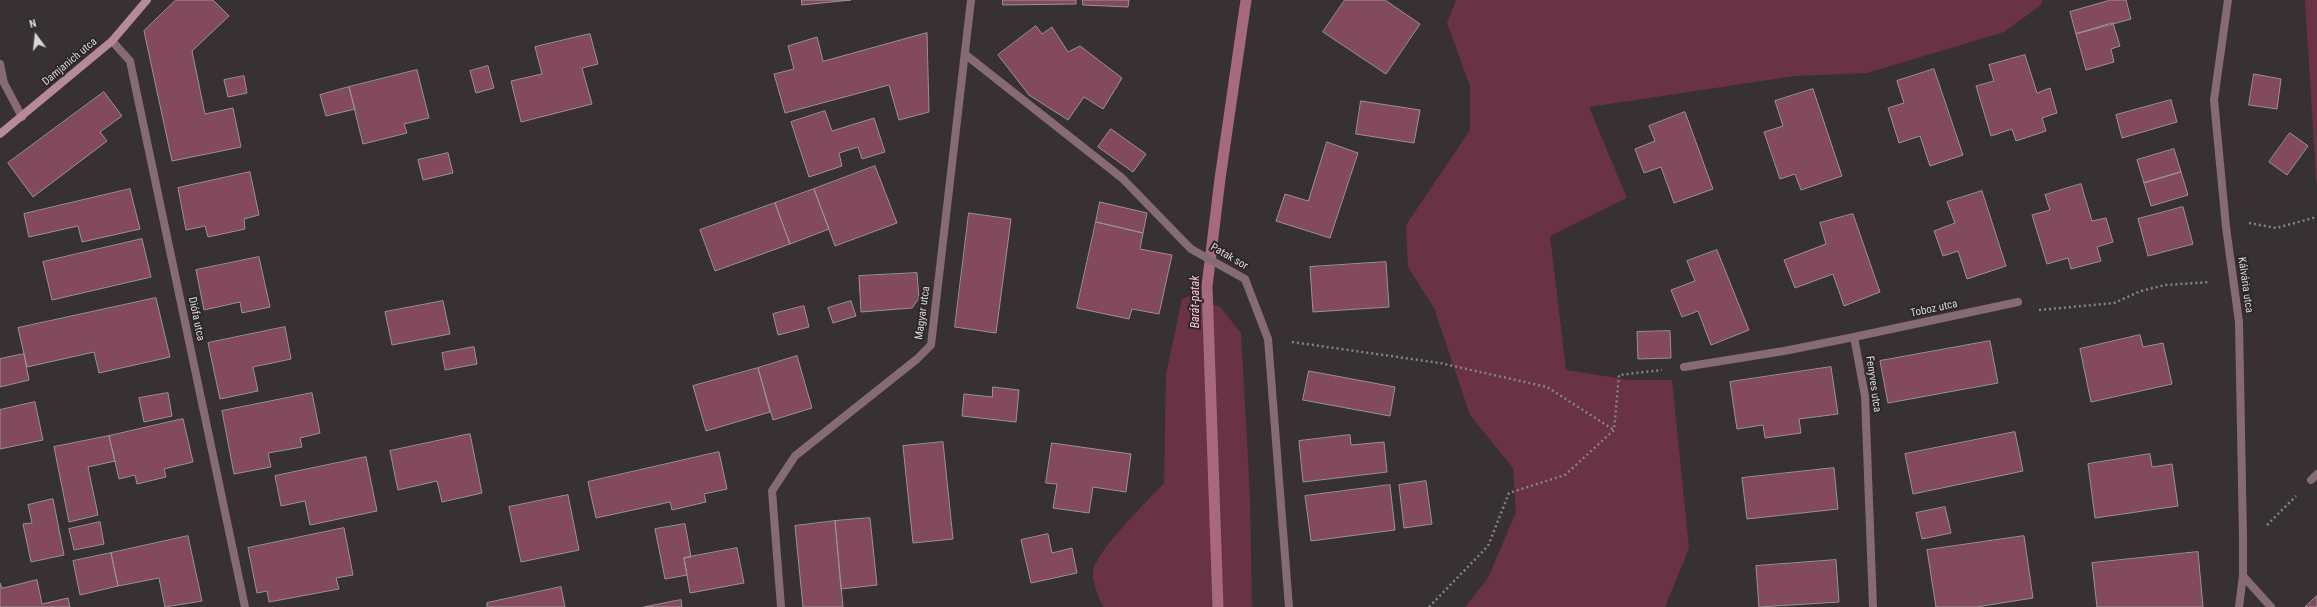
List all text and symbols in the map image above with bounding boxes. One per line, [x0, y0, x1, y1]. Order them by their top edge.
north arrow [16, 16, 56, 56]
text: N [28, 17, 38, 31]
street label: Damjanich utca [40, 35, 100, 89]
street label: Patak sor [1208, 241, 1250, 273]
street label: Kálvária utca [2235, 256, 2255, 314]
water label: Barát-patak [1189, 276, 1203, 328]
street label: Magyar utca [913, 286, 933, 340]
street label: Diófa utca [185, 296, 207, 342]
street label: Toboz utca [1909, 298, 1959, 320]
street label: Fenyves utca [1863, 355, 1883, 413]

